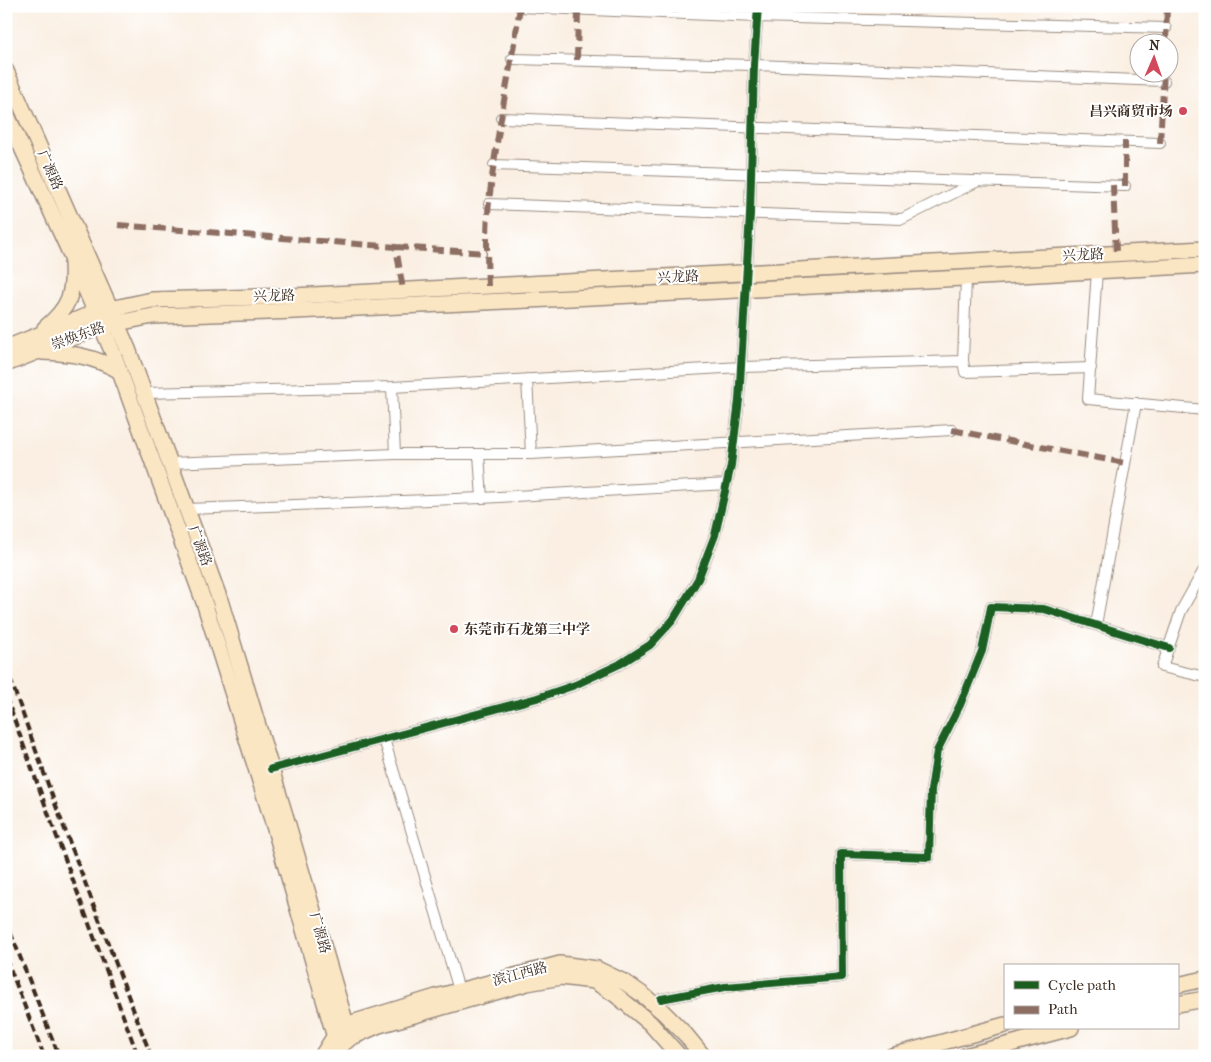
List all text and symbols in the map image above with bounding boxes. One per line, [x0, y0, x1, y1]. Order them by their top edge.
north arrow [1128, 32, 1178, 82]
text: N [1149, 37, 1160, 54]
place label: 昌兴商贸市场 [1089, 103, 1173, 120]
marker: 昌兴商贸市场 [1177, 105, 1189, 117]
street label: 广源路 [34, 147, 66, 193]
street label: 兴龙路 [1062, 245, 1104, 265]
street label: 兴龙路 [657, 267, 699, 287]
street label: 兴龙路 [253, 287, 295, 305]
street label: 崇焕东路 [49, 318, 107, 354]
street label: 广源路 [185, 523, 215, 569]
place label: 东莞市石龙第三中学 [464, 621, 590, 638]
marker: 东莞市石龙第三中学 [448, 623, 460, 635]
street label: 广源路 [306, 910, 334, 956]
street label: 滨江西路 [491, 959, 549, 989]
legend [1004, 964, 1178, 1030]
text: Cycle path [1048, 976, 1116, 994]
text: Path [1048, 1000, 1078, 1018]

